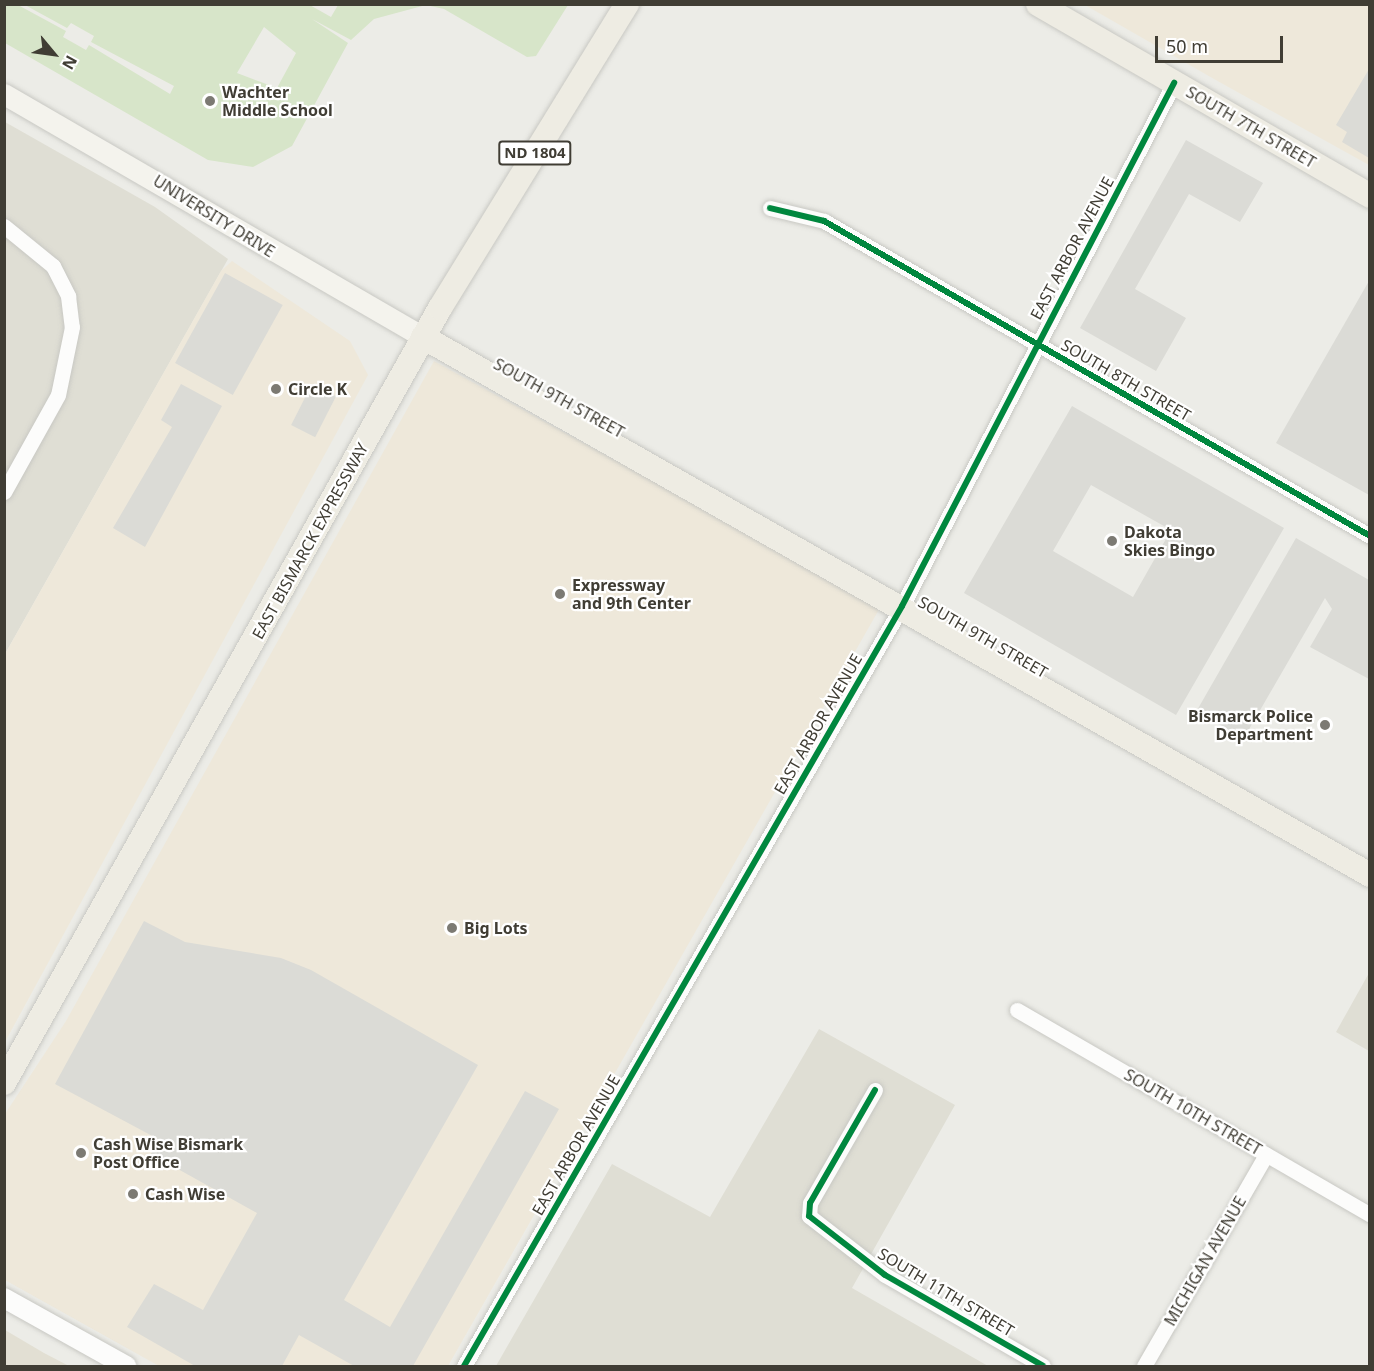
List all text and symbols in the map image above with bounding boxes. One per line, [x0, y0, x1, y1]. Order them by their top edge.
north arrow [24, 24, 84, 84]
scale bar [1158, 24, 1286, 62]
text: 50 m [1166, 34, 1208, 58]
text: N [57, 52, 83, 74]
place label: Wachter Middle School [222, 82, 333, 120]
street label: SOUTH 7TH STREET [1183, 82, 1319, 172]
marker: Wachter Middle School [203, 94, 217, 108]
road number: ND 1804 [498, 141, 572, 165]
street label: UNIVERSITY DRIVE [150, 171, 278, 261]
street label: EAST ARBOR AVENUE [1026, 173, 1118, 323]
street label: SOUTH 8TH STREET [1058, 335, 1194, 425]
street label: SOUTH 9TH STREET [490, 354, 628, 442]
place label: Circle K [288, 379, 347, 399]
marker: Circle K [269, 382, 283, 396]
street label: EAST BISMARCK EXPRESSWAY [248, 440, 372, 642]
place label: Dakota Skies Bingo [1124, 522, 1215, 560]
marker: Dakota Skies Bingo [1105, 534, 1119, 548]
place label: Expressway and 9th Center [572, 575, 691, 613]
marker: Expressway and 9th Center [553, 587, 567, 601]
street label: SOUTH 9TH STREET [915, 592, 1051, 682]
street label: EAST ARBOR AVENUE [770, 650, 866, 798]
place label: Bismarck Police Department [1188, 706, 1313, 744]
marker: Bismarck Police Department [1318, 718, 1332, 732]
place label: Big Lots [464, 918, 528, 938]
marker: Big Lots [445, 921, 459, 935]
street label: SOUTH 10TH STREET [1121, 1065, 1265, 1159]
street label: EAST ARBOR AVENUE [528, 1071, 624, 1219]
place label: Cash Wise Bismark Post Office [93, 1134, 243, 1172]
marker: Cash Wise Bismark Post Office [74, 1146, 88, 1160]
place label: Cash Wise [145, 1184, 225, 1204]
marker: Cash Wise [126, 1187, 140, 1201]
street label: MICHIGAN AVENUE [1160, 1193, 1250, 1329]
street label: SOUTH 11TH STREET [874, 1244, 1018, 1340]

